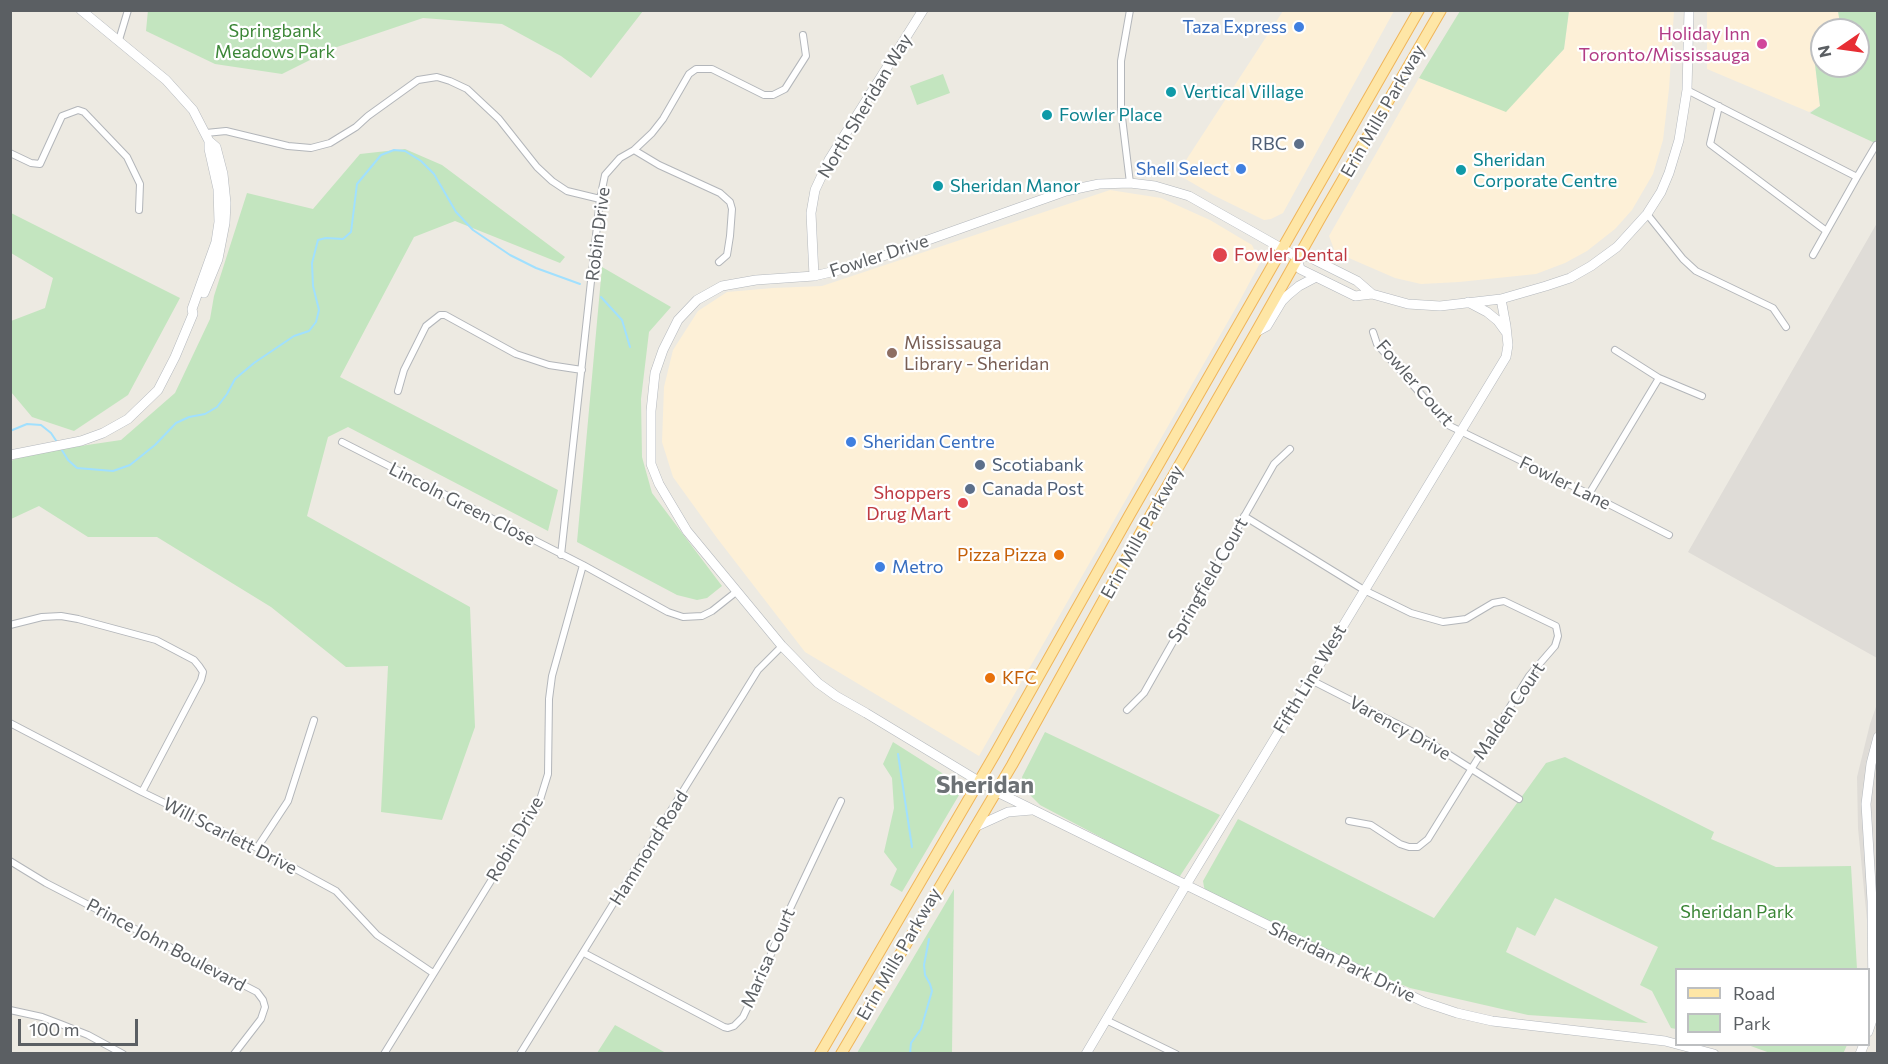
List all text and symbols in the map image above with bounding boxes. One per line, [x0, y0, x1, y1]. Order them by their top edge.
place label: Taza Express [1182, 16, 1287, 38]
north arrow [1810, 18, 1870, 78]
park label: Springbank Meadows Park [215, 20, 335, 63]
marker: Taza Express [1292, 20, 1306, 34]
place label: Holiday Inn Toronto/Mississauga [1579, 23, 1750, 66]
street label: North Sheridan Way [813, 30, 917, 182]
marker: Holiday Inn Toronto/Mississauga [1755, 37, 1769, 51]
street label: Erin Mills Parkway [1336, 41, 1430, 181]
text: N [1813, 44, 1835, 60]
place label: Vertical Village [1183, 81, 1304, 103]
marker: Vertical Village [1164, 85, 1178, 99]
place label: Fowler Place [1059, 104, 1162, 126]
marker: Fowler Place [1040, 108, 1054, 122]
place label: RBC [1251, 133, 1287, 155]
marker: RBC [1292, 137, 1306, 151]
place label: Sheridan Corporate Centre [1473, 149, 1617, 192]
place label: Shell Select [1136, 158, 1229, 180]
marker: Shell Select [1234, 162, 1248, 176]
marker: Sheridan Corporate Centre [1454, 163, 1468, 177]
place label: Sheridan Manor [950, 175, 1080, 197]
marker: Sheridan Manor [931, 179, 945, 193]
street label: Robin Drive [582, 186, 614, 282]
street label: Fowler Drive [827, 230, 931, 282]
place label: Fowler Dental [1234, 244, 1348, 266]
marker: Fowler Dental [1211, 246, 1229, 264]
place label: Mississauga Library - Sheridan [904, 332, 1049, 374]
street label: Fowler Court [1372, 335, 1458, 431]
marker: Mississauga Library - Sheridan [885, 346, 899, 360]
place label: Sheridan Centre [863, 431, 995, 453]
marker: Sheridan Centre [844, 435, 858, 449]
street label: Fowler Lane [1516, 452, 1614, 514]
place label: Scotiabank [992, 454, 1084, 476]
street label: Lincoln Green Close [385, 458, 539, 550]
marker: Scotiabank [973, 458, 987, 472]
street label: Erin Mills Parkway [1096, 461, 1188, 603]
place label: Canada Post [982, 478, 1084, 500]
place label: Shoppers Drug Mart [866, 482, 951, 524]
marker: Canada Post [963, 482, 977, 496]
marker: Shoppers Drug Mart [956, 496, 970, 510]
street label: Springfield Court [1164, 514, 1252, 646]
place label: Pizza Pizza [957, 544, 1047, 566]
marker: Pizza Pizza [1052, 548, 1066, 562]
place label: Metro [892, 556, 944, 578]
marker: Metro [873, 560, 887, 574]
street label: Fifth Line West [1269, 621, 1351, 737]
street label: Malden Court [1469, 658, 1549, 764]
place label: KFC [1002, 667, 1037, 689]
marker: KFC [983, 671, 997, 685]
street label: Varency Drive [1345, 691, 1455, 765]
district label: Sheridan [936, 771, 1034, 799]
street label: Hammond Road [605, 787, 693, 909]
street label: Will Scarlett Drive [159, 793, 301, 879]
street label: Robin Drive [482, 793, 548, 885]
street label: Erin Mills Parkway [852, 884, 946, 1024]
street label: Prince John Boulevard [83, 894, 249, 996]
park label: Sheridan Park [1680, 901, 1794, 923]
street label: Marisa Court [736, 905, 800, 1011]
street label: Sheridan Park Drive [1265, 917, 1419, 1007]
legend [1675, 968, 1870, 1046]
text: Road [1733, 982, 1775, 1004]
scale bar [21, 1007, 141, 1045]
text: Park [1733, 1012, 1771, 1034]
text: 100 m [29, 1018, 79, 1040]

